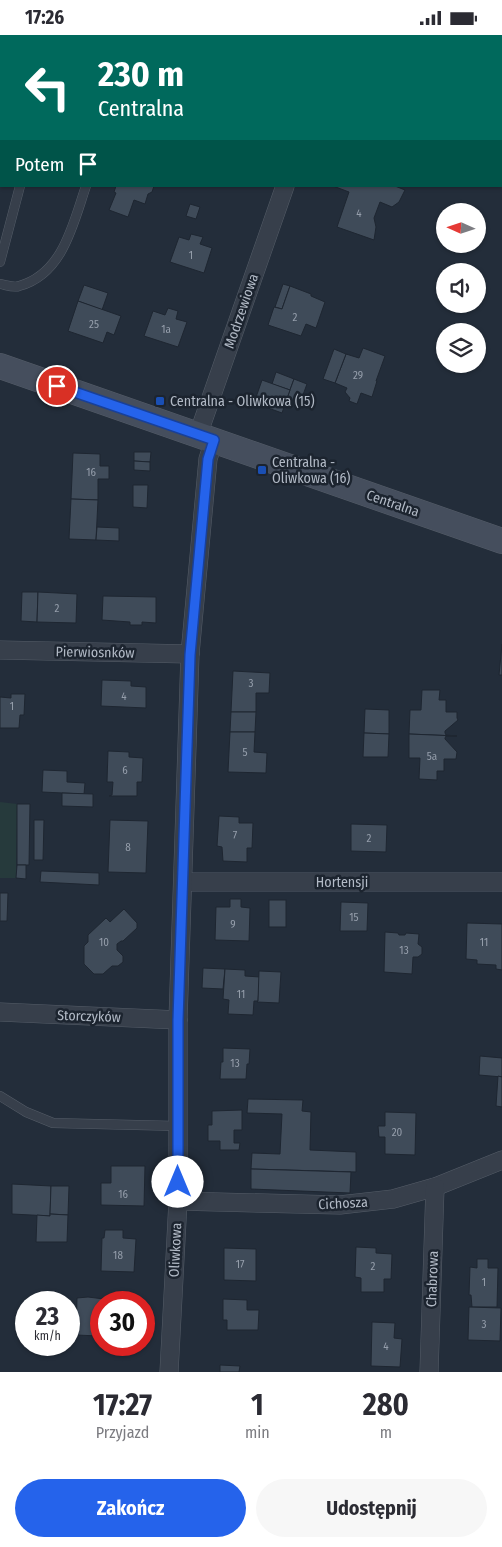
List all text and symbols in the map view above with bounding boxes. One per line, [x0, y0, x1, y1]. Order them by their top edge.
text: 17:26 [25, 6, 64, 29]
text: 230 m [98, 53, 184, 95]
icon: left [15, 55, 80, 120]
text: Centralna [98, 95, 184, 122]
icon: arrive [74, 150, 102, 178]
text: Potem [15, 153, 64, 176]
north arrow [436, 203, 486, 253]
map controls [436, 203, 486, 373]
house number: 4 [356, 207, 362, 220]
house number: 1 [189, 249, 193, 262]
button: sound [436, 263, 486, 313]
street label: Modrzewiowa [221, 271, 262, 351]
house number: 2 [293, 311, 298, 324]
house number: 25 [89, 318, 99, 331]
house number: 1a [161, 323, 171, 336]
button: layers [436, 323, 486, 373]
pin [36, 365, 78, 407]
house number: 29 [353, 369, 363, 382]
icon: arrive [43, 372, 71, 400]
place label: Centralna - Oliwkowa (15) [170, 393, 315, 410]
marker: Centralna - Oliwkowa (15) [154, 395, 166, 407]
place label: Centralna - Oliwkowa (16) [272, 454, 350, 487]
marker: Centralna - Oliwkowa (16) [256, 464, 268, 476]
house number: 16 [86, 466, 96, 479]
street label: Centralna [364, 487, 422, 520]
house number: 2 [55, 602, 60, 615]
street label: Pierwiosnków [55, 643, 135, 662]
house number: 3 [249, 677, 254, 690]
house number: 4 [121, 690, 127, 703]
house number: 1 [10, 700, 14, 713]
house number: 5 [242, 746, 248, 759]
house number: 5a [427, 750, 437, 763]
house number: 6 [122, 764, 128, 777]
house number: 7 [233, 829, 238, 842]
house number: 2 [367, 832, 372, 845]
house number: 8 [125, 841, 131, 854]
street label: Hortensji [316, 874, 368, 891]
house number: 15 [349, 911, 359, 924]
house number: 9 [230, 918, 236, 931]
house number: 10 [99, 936, 109, 949]
house number: 11 [480, 936, 488, 949]
house number: 13 [399, 944, 409, 957]
house number: 11 [237, 988, 245, 1001]
street label: Storczyków [57, 1007, 121, 1026]
house number: 13 [230, 1057, 240, 1070]
house number: 20 [392, 1126, 403, 1139]
position arrow [151, 1155, 203, 1207]
house number: 16 [118, 1188, 128, 1201]
street label: Cichosza [318, 1194, 368, 1213]
street label: Oliwkowa [166, 1222, 185, 1278]
house number: 18 [113, 1249, 123, 1262]
street label: Chabrowa [423, 1250, 442, 1307]
house number: 17 [236, 1258, 245, 1271]
house number: 2 [371, 1260, 376, 1273]
house number: 1 [482, 1276, 486, 1289]
speed limit sign: 30 [90, 1291, 155, 1356]
text: 23 [36, 1302, 59, 1332]
house number: 3 [482, 1318, 487, 1331]
text: km/h [34, 1329, 61, 1343]
house number: 4 [383, 1340, 389, 1353]
text: 17:27 [93, 1387, 152, 1423]
text: 1 [251, 1387, 264, 1423]
text: 280 [363, 1387, 409, 1423]
text: Przyjazd [96, 1423, 149, 1442]
text: min [245, 1423, 270, 1442]
text: m [380, 1423, 392, 1442]
button: Zakończ [15, 1479, 246, 1537]
button: Udostępnij [256, 1479, 487, 1537]

